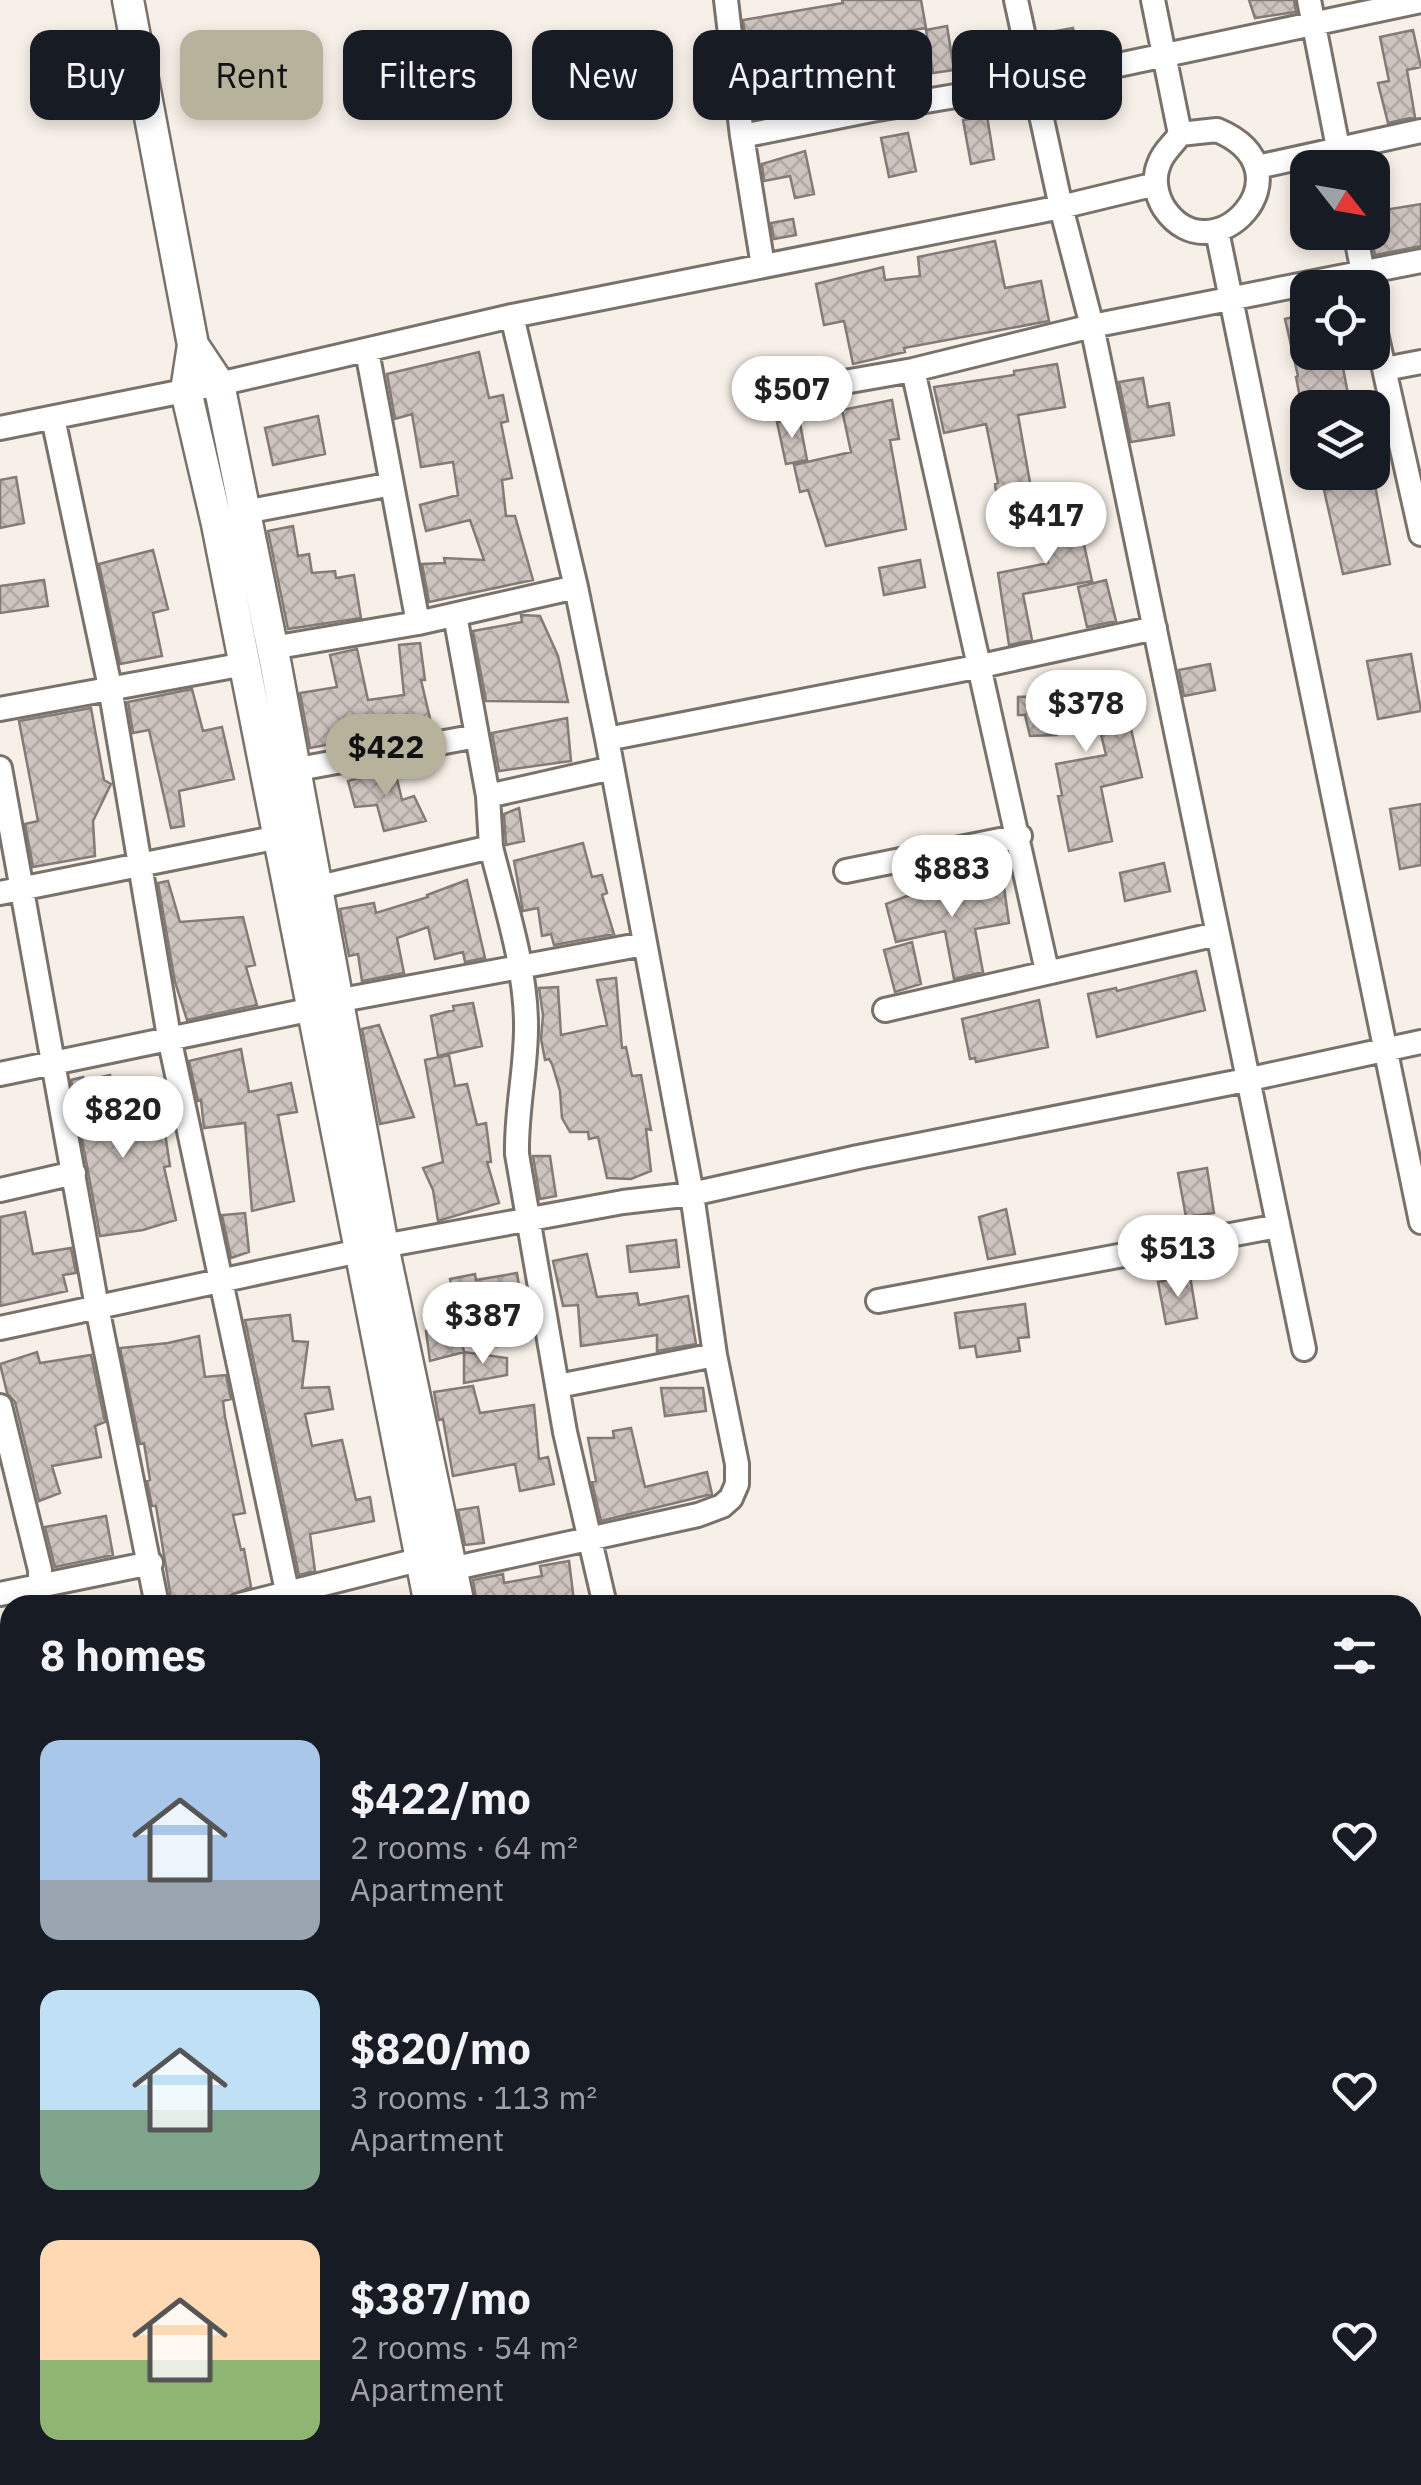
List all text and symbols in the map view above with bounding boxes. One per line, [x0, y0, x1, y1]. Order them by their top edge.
chip: Buy [30, 30, 160, 120]
chip: Rent [180, 30, 323, 120]
chip: Filters [343, 30, 512, 120]
chip: New [532, 30, 673, 120]
chip: Apartment [693, 30, 932, 120]
chip: House [952, 30, 1122, 120]
north arrow [1290, 150, 1390, 250]
map controls [1290, 150, 1390, 490]
button: locate [1290, 270, 1390, 370]
pin: $507 [733, 356, 851, 441]
text: $507 [754, 367, 830, 409]
button: layers [1290, 390, 1390, 490]
pin: $417 [987, 482, 1105, 567]
text: $417 [1008, 493, 1084, 535]
pin: $378 [1027, 670, 1145, 755]
text: $378 [1048, 681, 1124, 723]
pin: $422 [327, 714, 445, 799]
text: $422 [348, 725, 424, 767]
pin: $883 [893, 835, 1011, 920]
text: $883 [914, 846, 990, 888]
pin: $820 [64, 1076, 182, 1161]
text: $820 [85, 1087, 161, 1129]
pin: $513 [1119, 1215, 1237, 1300]
text: $513 [1140, 1226, 1216, 1268]
pin: $387 [424, 1282, 542, 1367]
text: $387 [445, 1293, 521, 1335]
text: 8 homes [40, 1628, 206, 1683]
icon: filters [1327, 1628, 1382, 1683]
text: $422/mo [350, 1771, 531, 1826]
icon: home [120, 1780, 240, 1900]
icon: heart [1327, 1813, 1382, 1868]
text: 2 rooms · 64 m² [350, 1826, 578, 1868]
text: Apartment [350, 1868, 504, 1910]
text: $820/mo [350, 2021, 531, 2076]
icon: home [120, 2030, 240, 2150]
icon: heart [1327, 2063, 1382, 2118]
text: 3 rooms · 113 m² [350, 2076, 597, 2118]
text: Apartment [350, 2118, 504, 2160]
text: $387/mo [350, 2271, 531, 2326]
icon: home [120, 2280, 240, 2400]
icon: heart [1327, 2313, 1382, 2368]
text: 2 rooms · 54 m² [350, 2326, 578, 2368]
text: Apartment [350, 2368, 504, 2410]

